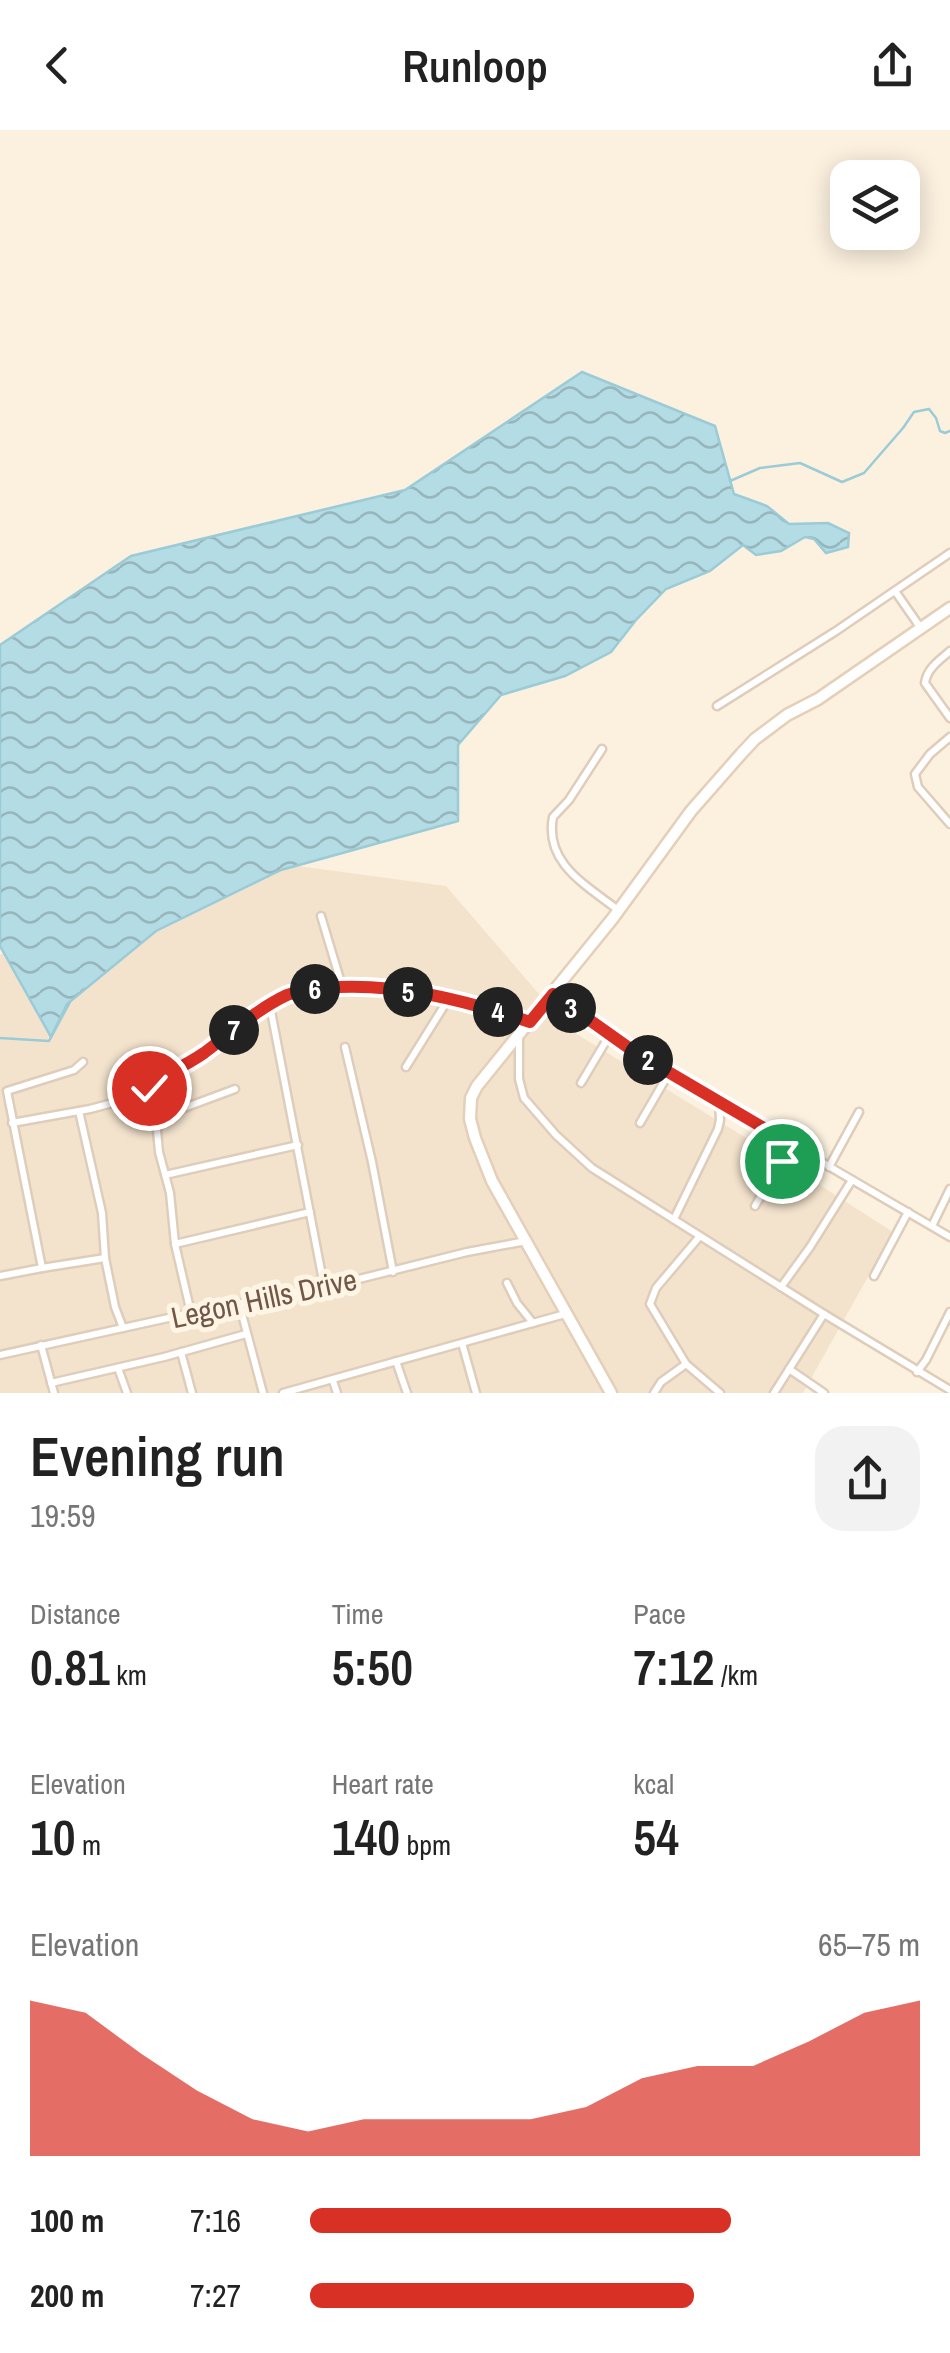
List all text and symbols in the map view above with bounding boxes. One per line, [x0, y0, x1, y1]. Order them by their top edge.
text: Runloop [402, 35, 548, 96]
icon: back [30, 38, 85, 93]
icon: share [865, 38, 920, 93]
map controls [830, 160, 920, 250]
button: layers [830, 160, 920, 250]
pin: 6 [290, 964, 340, 1014]
pin: 5 [383, 967, 433, 1017]
text: 6 [309, 970, 321, 1008]
text: 5 [402, 973, 414, 1011]
pin: 3 [546, 983, 596, 1033]
pin: 4 [473, 987, 523, 1037]
text: 3 [565, 989, 577, 1027]
text: 4 [492, 993, 504, 1031]
pin: 7 [209, 1005, 259, 1055]
text: 7 [228, 1011, 240, 1049]
pin: 2 [623, 1035, 673, 1085]
text: 2 [642, 1041, 654, 1079]
pin [107, 1046, 192, 1131]
icon: check [122, 1061, 177, 1116]
pin [740, 1119, 825, 1204]
icon: arrive [755, 1134, 810, 1189]
street label: Legon Hills Drive [167, 1259, 360, 1337]
text: Evening run [30, 1419, 285, 1493]
button: share [815, 1426, 920, 1531]
text: 19:59 [30, 1494, 96, 1537]
text: Distance [30, 1595, 121, 1633]
text: Time [332, 1595, 383, 1633]
text: Pace [633, 1595, 686, 1633]
text: 0.81 [30, 1633, 110, 1701]
text: 5:50 [332, 1633, 413, 1701]
text: 7:12 [633, 1633, 715, 1701]
text: km [110, 1656, 147, 1694]
text: /km [715, 1656, 758, 1694]
text: Elevation [30, 1765, 126, 1803]
text: Heart rate [332, 1765, 434, 1803]
text: kcal [633, 1765, 674, 1803]
text: 10 [30, 1803, 76, 1871]
text: 140 [332, 1803, 400, 1871]
text: 54 [633, 1803, 679, 1871]
text: m [76, 1826, 101, 1864]
text: bpm [400, 1826, 451, 1864]
text: Elevation [30, 1923, 139, 1966]
text: 65–75 m [818, 1923, 920, 1966]
text: 100 m [30, 2199, 104, 2242]
text: 7:16 [190, 2199, 241, 2242]
text: 200 m [30, 2274, 104, 2317]
text: 7:27 [190, 2274, 241, 2317]

